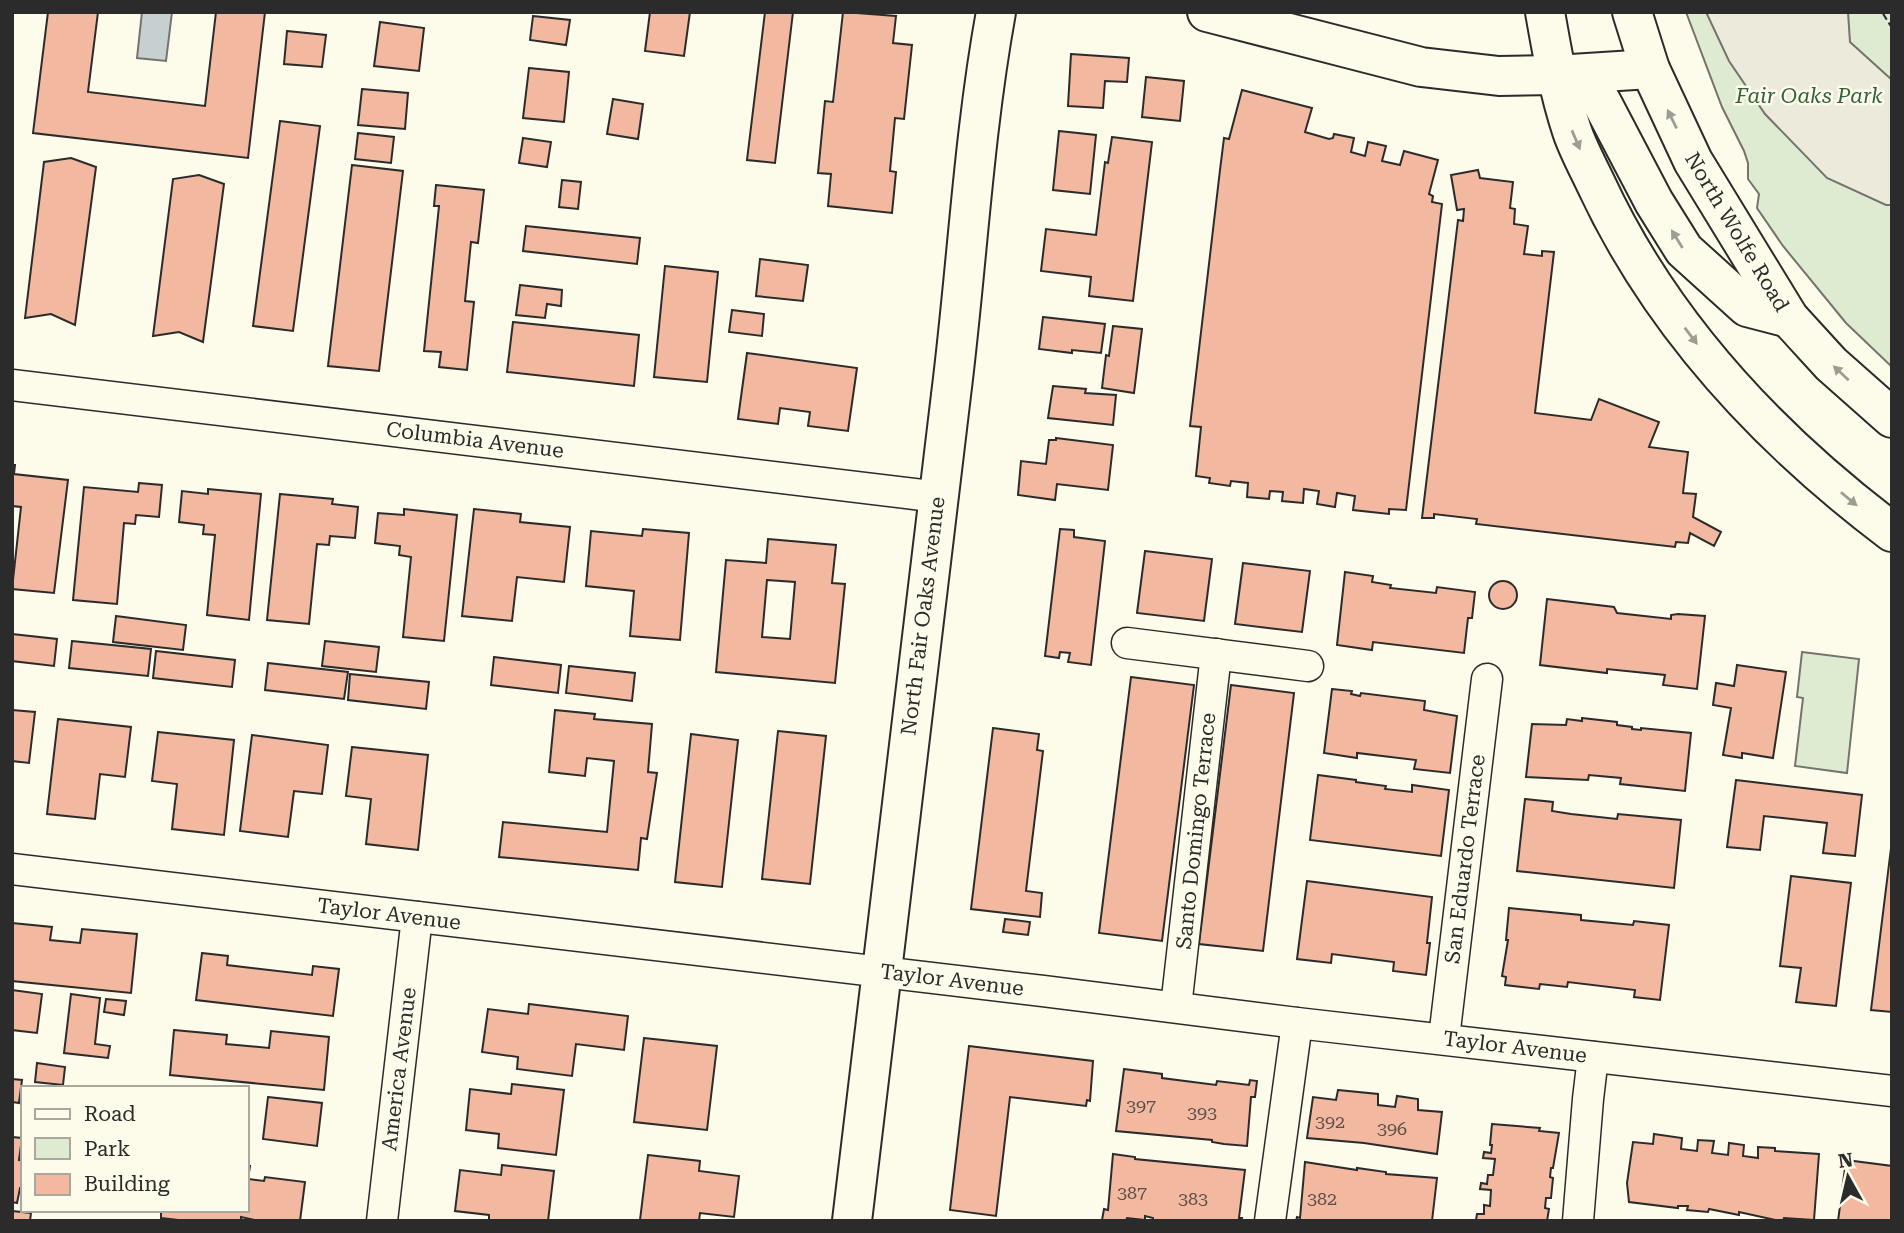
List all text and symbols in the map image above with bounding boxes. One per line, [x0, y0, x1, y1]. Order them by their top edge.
park label: Fair Oaks Park [1734, 84, 1883, 108]
one-way arrow [1667, 109, 1678, 129]
one-way arrow [1571, 130, 1582, 151]
street label: North Wolfe Road [1680, 148, 1794, 316]
one-way arrow [1671, 229, 1684, 248]
one-way arrow [1683, 327, 1697, 345]
one-way arrow [1833, 365, 1850, 381]
street label: Columbia Avenue [385, 417, 565, 463]
one-way arrow [1840, 491, 1858, 507]
street label: North Fair Oaks Avenue [896, 495, 950, 737]
street label: Santo Domingo Terrace [1172, 711, 1220, 951]
street label: San Eduardo Terrace [1440, 753, 1490, 965]
street label: Taylor Avenue [316, 893, 462, 935]
street label: Taylor Avenue [879, 959, 1025, 1001]
street label: America Avenue [377, 986, 421, 1152]
street label: Taylor Avenue [1442, 1026, 1588, 1068]
legend [21, 1086, 248, 1212]
house number: 397 [1126, 1095, 1156, 1116]
text: Road [84, 1102, 136, 1126]
house number: 393 [1187, 1102, 1217, 1123]
house number: 392 [1315, 1111, 1345, 1132]
house number: 396 [1377, 1118, 1407, 1139]
text: Park [84, 1137, 130, 1161]
north arrow [1813, 1142, 1883, 1212]
text: N [1837, 1148, 1855, 1173]
text: Building [84, 1172, 170, 1196]
house number: 387 [1117, 1182, 1147, 1203]
house number: 383 [1178, 1188, 1208, 1209]
house number: 382 [1307, 1188, 1337, 1209]

